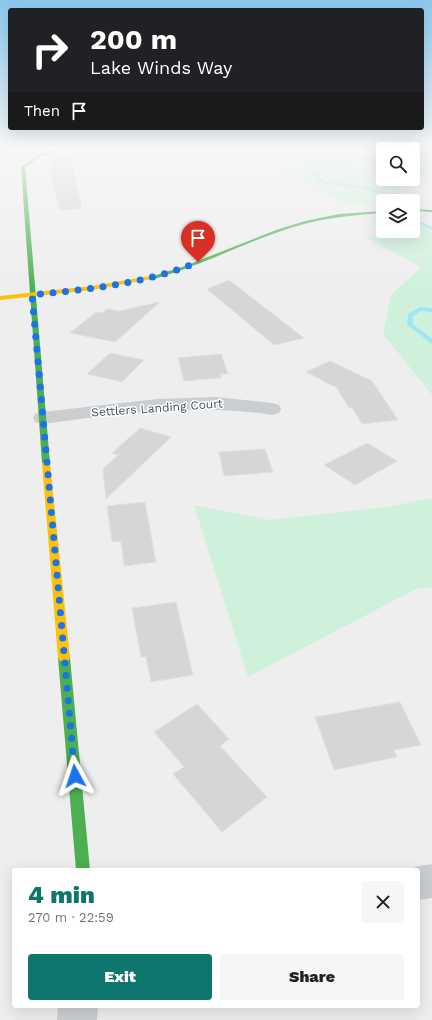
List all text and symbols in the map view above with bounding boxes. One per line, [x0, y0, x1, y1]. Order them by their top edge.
text: 200 m [90, 23, 177, 56]
icon: right [24, 24, 76, 76]
text: Lake Winds Way [90, 57, 232, 78]
icon: arrive [68, 100, 90, 122]
text: Then [24, 102, 60, 120]
map controls [376, 142, 420, 238]
button: search [376, 142, 420, 186]
button: layers [376, 194, 420, 238]
pin [181, 221, 215, 262]
icon: arrive [187, 227, 209, 249]
street label: Settlers Landing Court [91, 396, 223, 420]
position arrow [54, 755, 96, 797]
text: 4 min [28, 881, 95, 909]
button: close [362, 881, 404, 923]
text: 270 m · 22:59 [28, 910, 114, 925]
button: Exit [28, 954, 212, 1000]
button: Share [220, 954, 404, 1000]

